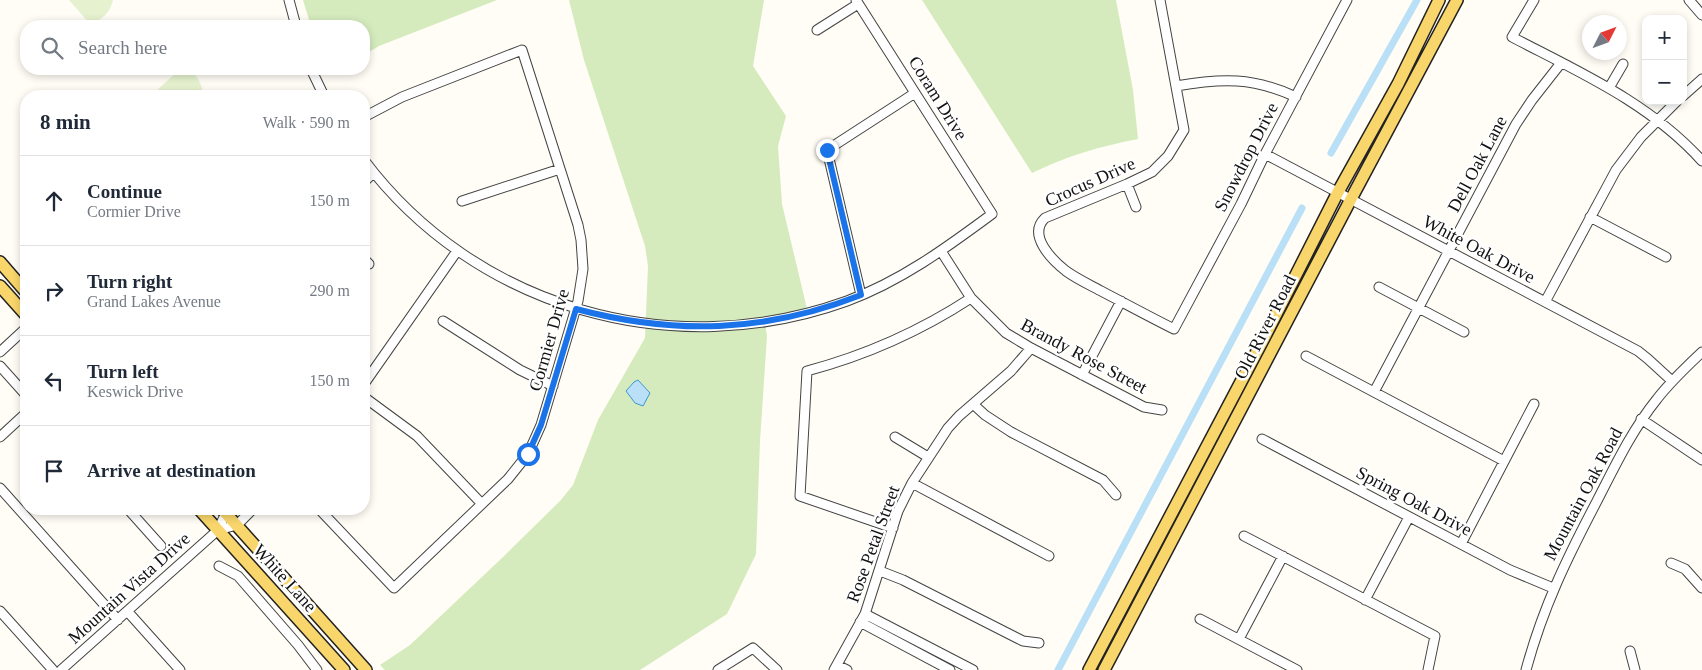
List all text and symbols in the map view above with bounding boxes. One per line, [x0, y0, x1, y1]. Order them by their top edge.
north arrow [1582, 15, 1627, 60]
map controls [1642, 15, 1687, 105]
button: + [1642, 15, 1687, 60]
search box [20, 20, 370, 75]
icon: search [38, 34, 66, 62]
text: Search here [78, 37, 167, 58]
street label: Coram Drive [904, 53, 972, 143]
button: − [1642, 60, 1687, 105]
street label: Snowdrop Drive [1210, 99, 1282, 215]
text: 8 min [40, 110, 91, 134]
street label: Dell Oak Lane [1443, 113, 1511, 215]
text: Walk · 590 m [263, 114, 350, 131]
route end [816, 139, 839, 162]
street label: Crocus Drive [1042, 153, 1138, 211]
text: Continue [87, 181, 162, 202]
icon: ahead [40, 187, 68, 215]
text: 150 m [310, 192, 350, 209]
text: Cormier Drive [87, 203, 181, 220]
street label: White Oak Drive [1420, 211, 1538, 287]
text: Turn right [87, 271, 172, 292]
street label: Old River Road [1230, 272, 1300, 382]
icon: right [40, 277, 68, 305]
text: 290 m [310, 282, 350, 299]
street label: Cormier Drive [525, 287, 573, 393]
text: Grand Lakes Avenue [87, 293, 221, 310]
street label: Brandy Rose Street [1018, 314, 1150, 398]
text: Turn left [87, 361, 159, 382]
icon: left [40, 367, 68, 395]
text: 150 m [310, 372, 350, 389]
text: Keswick Drive [87, 383, 183, 400]
street label: Mountain Oak Road [1540, 424, 1626, 564]
route start [517, 443, 540, 466]
icon: arrive [40, 457, 68, 485]
text: Arrive at destination [87, 460, 256, 481]
street label: Spring Oak Drive [1353, 462, 1475, 540]
street label: Rose Petal Street [843, 483, 903, 605]
street label: Mountain Vista Drive [64, 528, 194, 648]
street label: White Lane [249, 540, 321, 616]

